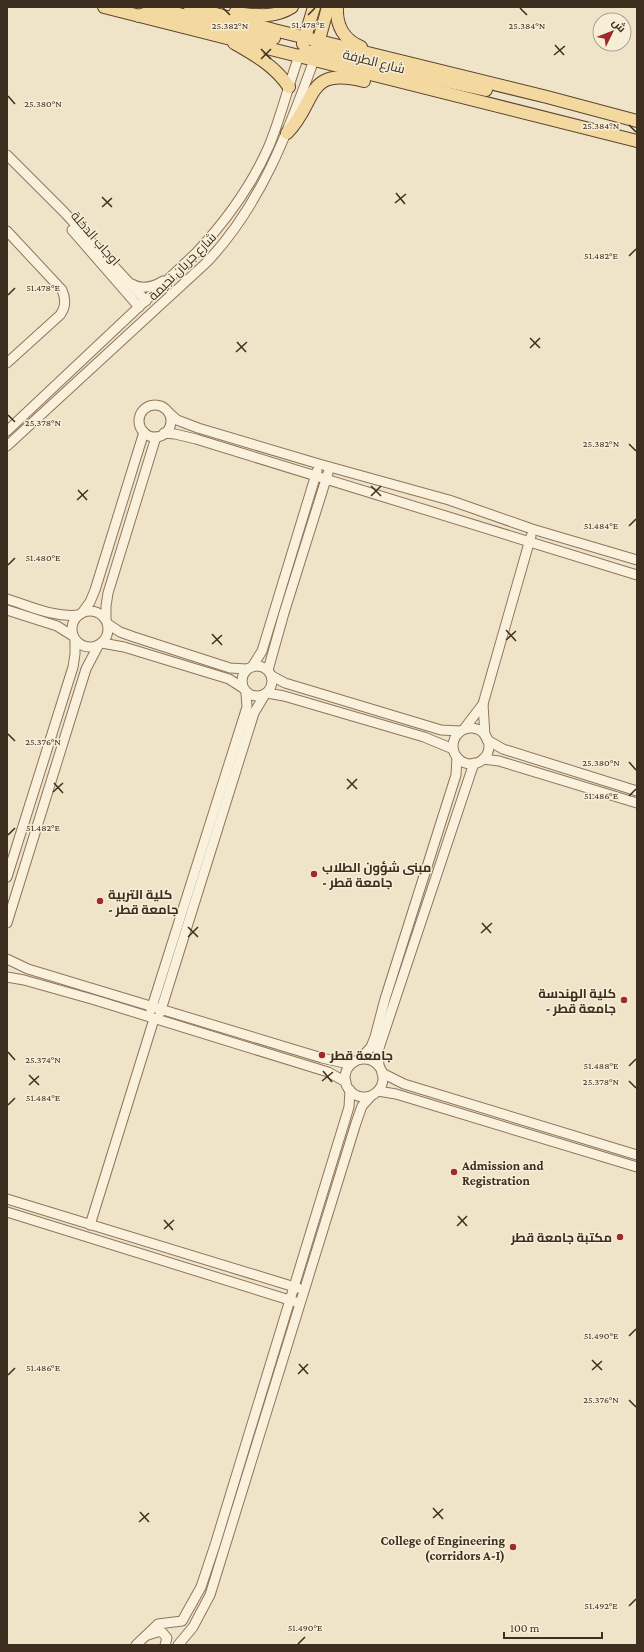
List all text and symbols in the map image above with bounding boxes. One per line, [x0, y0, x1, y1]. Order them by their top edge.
north arrow [592, 12, 632, 52]
text: ش [609, 16, 629, 35]
text: 51.478°E [291, 19, 325, 30]
text: 25.382°N [212, 20, 249, 31]
text: 25.384°N [509, 20, 546, 31]
street label: شارع الطرفة [341, 46, 407, 77]
text: 25.380°N [24, 98, 62, 109]
text: 25.384°N [583, 120, 620, 131]
street label: اوجاب الدخلة [68, 208, 123, 269]
street label: شارع جريان نجيمة [145, 229, 220, 304]
text: 51.482°E [584, 250, 619, 261]
text: 51.478°E [26, 282, 60, 293]
text: 25.378°N [25, 417, 62, 428]
text: 25.382°N [583, 438, 620, 449]
text: 51.484°E [584, 520, 619, 531]
text: 51.480°E [25, 552, 61, 563]
text: 25.376°N [25, 736, 61, 747]
text: 25.380°N [582, 757, 620, 768]
text: 51.486°E [584, 790, 619, 801]
text: 51.482°E [26, 822, 61, 833]
place label: مبنى شؤون الطلاب - جامعة قطر [322, 860, 431, 890]
marker: مبنى شؤون الطلاب - جامعة قطر [309, 869, 319, 879]
place label: كلية التربية - جامعة قطر [108, 887, 179, 917]
marker: كلية التربية - جامعة قطر [95, 896, 105, 906]
place label: كلية الهندسة - جامعة قطر [538, 986, 616, 1016]
marker: كلية الهندسة - جامعة قطر [619, 995, 629, 1005]
place label: جامعة قطر [329, 1048, 393, 1063]
marker: جامعة قطر [317, 1050, 327, 1060]
text: 25.374°N [25, 1054, 61, 1065]
text: 51.488°E [584, 1060, 619, 1071]
text: 25.378°N [583, 1076, 620, 1087]
text: 51.484°E [26, 1092, 61, 1103]
place label: Admission and Registration [461, 1158, 544, 1188]
marker: Admission and Registration [449, 1167, 459, 1177]
place label: مكتبة جامعة قطر [510, 1230, 612, 1245]
marker: مكتبة جامعة قطر [615, 1232, 625, 1242]
text: 51.490°E [584, 1330, 619, 1341]
text: 51.486°E [26, 1362, 61, 1373]
text: 25.376°N [583, 1394, 619, 1405]
place label: College of Engineering (corridors A-I) [381, 1533, 505, 1564]
marker: College of Engineering (corridors A-I) [508, 1542, 518, 1552]
text: 51.492°E [584, 1600, 618, 1611]
scale bar [504, 1614, 602, 1640]
text: 100 m [510, 1621, 540, 1635]
text: 51.490°E [288, 1622, 323, 1633]

